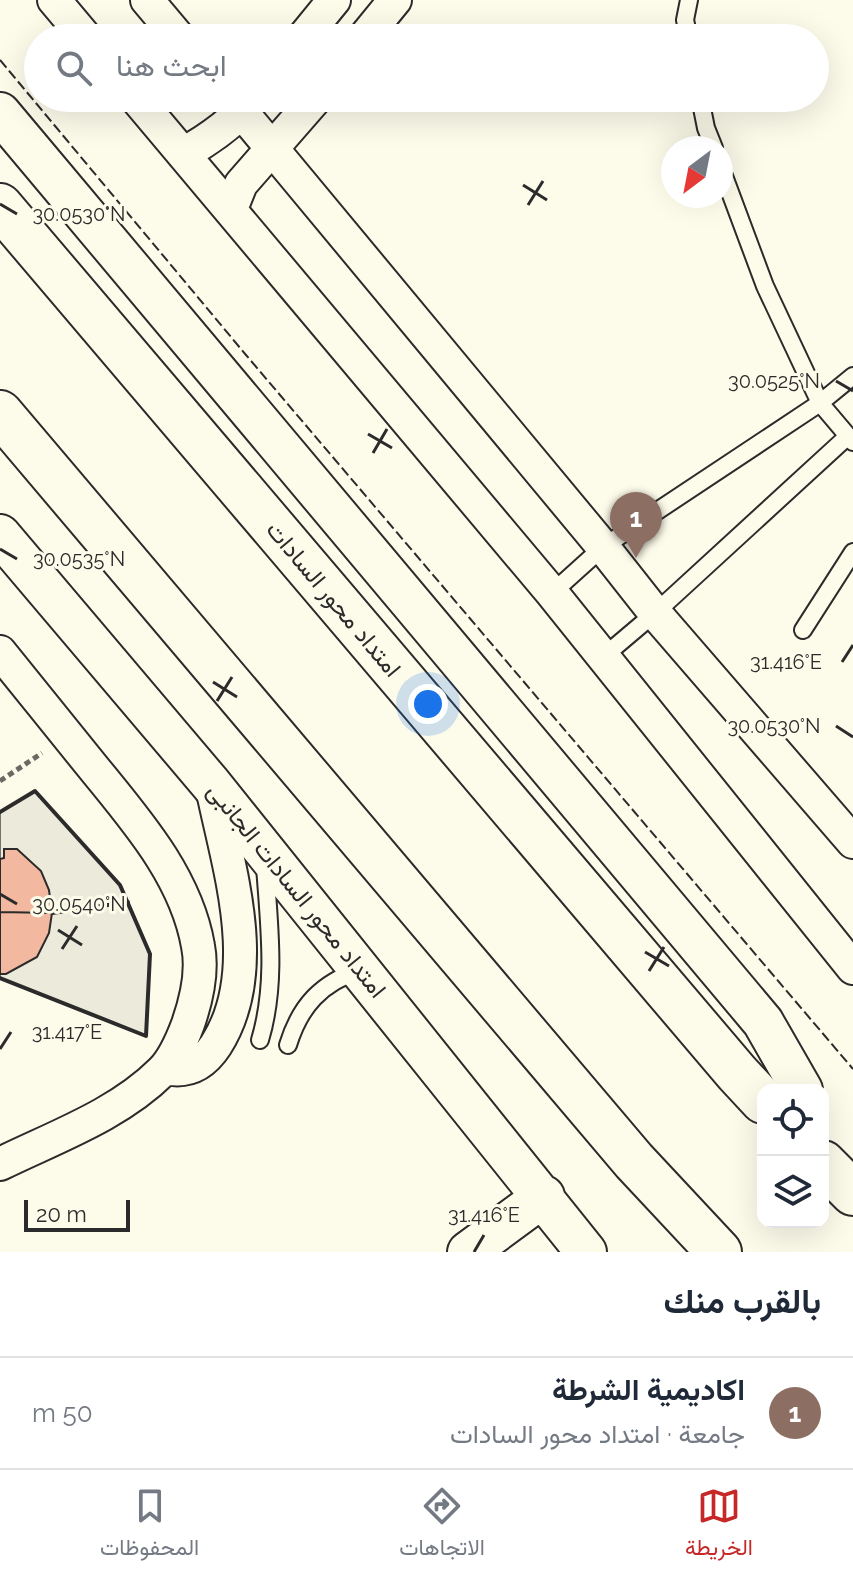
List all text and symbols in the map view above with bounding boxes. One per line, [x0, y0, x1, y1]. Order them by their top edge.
search box [24, 24, 829, 112]
icon: search [52, 46, 96, 90]
text: ابحث هنا [116, 48, 227, 83]
north arrow [661, 136, 733, 208]
text: 30.0530°N [32, 202, 126, 226]
text: 30.0525°N [728, 369, 820, 393]
pin: 1 [610, 492, 662, 558]
street label: امتداد محور السادات [260, 515, 408, 683]
text: 30.0535°N [33, 547, 125, 571]
text: 31.416°E [750, 650, 822, 674]
your location [408, 684, 448, 724]
text: 30.0530°N [727, 714, 821, 738]
street label: امتداد محور السادات الجانبى [201, 777, 393, 1004]
text: 30.0540°N [32, 892, 126, 916]
text: 31.417°E [32, 1020, 102, 1044]
map controls [757, 1084, 829, 1228]
button: locate [757, 1084, 829, 1156]
button: layers [757, 1156, 829, 1228]
scale bar [24, 1196, 130, 1232]
text: 20 m [36, 1201, 87, 1227]
text: 31.416°E [448, 1203, 520, 1227]
text: بالقرب منك [664, 1281, 821, 1321]
text: اكاديمية الشرطة [552, 1372, 745, 1407]
text: 50 m [32, 1398, 93, 1428]
text: 1 [789, 1398, 801, 1428]
text: جامعة · امتداد محور السادات [450, 1419, 745, 1449]
tab: المحفوظات [100, 1484, 199, 1567]
tab: الاتجاهات [399, 1484, 485, 1567]
tab: الخريطة [685, 1484, 753, 1567]

